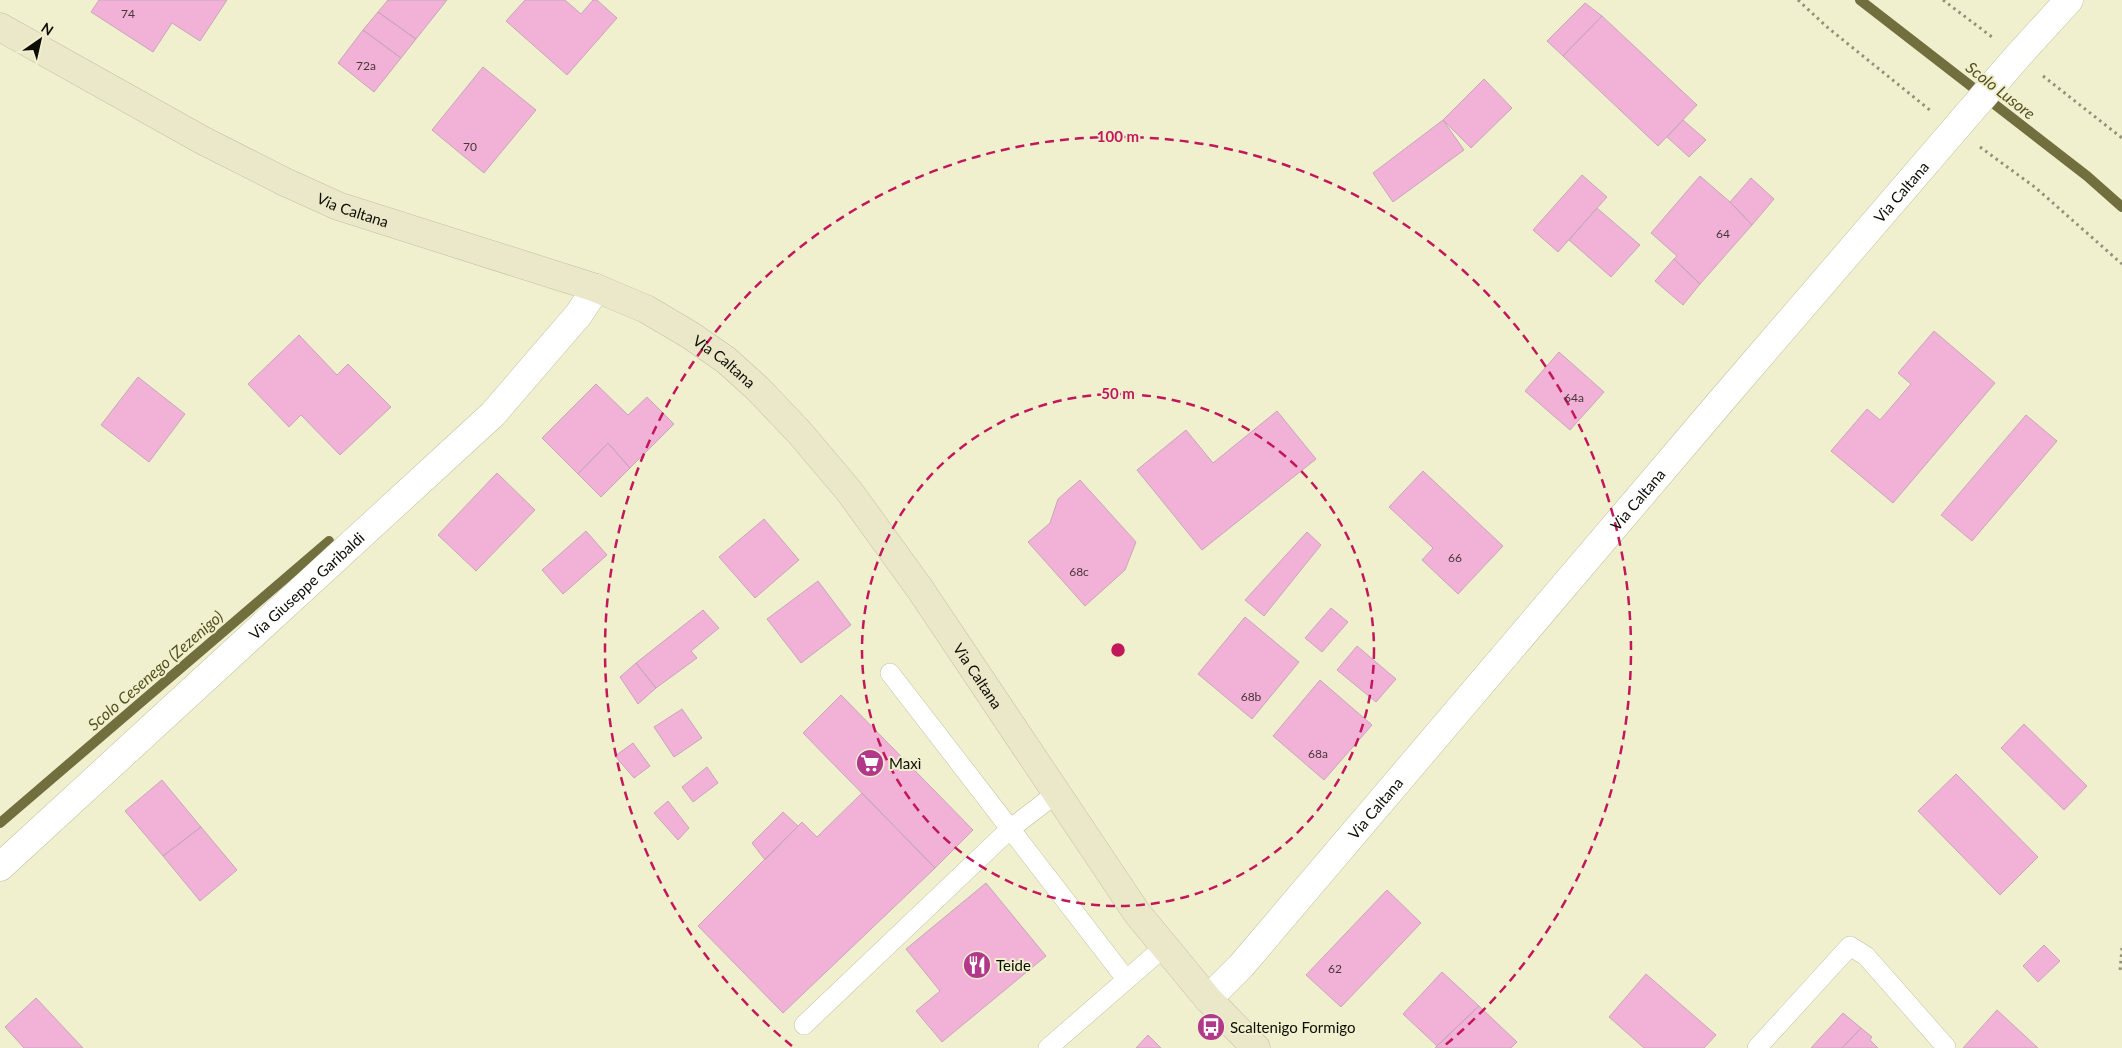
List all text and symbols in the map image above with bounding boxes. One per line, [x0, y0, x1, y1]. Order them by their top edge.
house number: 74 [121, 6, 135, 21]
north arrow [15, 15, 65, 65]
text: N [38, 19, 57, 39]
water label: Scolo Lusore [1963, 57, 2040, 123]
house number: 72a [356, 58, 376, 73]
text: 100 m [1097, 127, 1139, 145]
house number: 70 [463, 139, 477, 154]
street label: Via Caltana [1870, 158, 1932, 226]
street label: Via Caltana [314, 189, 391, 231]
house number: 64 [1716, 226, 1730, 241]
street label: Via Caltana [690, 331, 759, 391]
text: 50 m [1101, 384, 1135, 402]
house number: 64a [1564, 390, 1584, 405]
street label: Via Caltana [1606, 465, 1669, 534]
street label: Via Giuseppe Garibaldi [245, 528, 368, 643]
house number: 66 [1448, 550, 1462, 565]
house number: 68c [1069, 564, 1089, 579]
water label: Scolo Cesenego (Zezenigo) [84, 606, 226, 734]
street label: Via Caltana [950, 640, 1006, 712]
centre of rings [1109, 641, 1127, 659]
house number: 68b [1241, 689, 1262, 704]
house number: 68a [1308, 746, 1328, 761]
supermarket icon: Maxì [855, 748, 885, 778]
place label: Maxì [889, 754, 921, 772]
street label: Via Caltana [1344, 774, 1406, 842]
restaurant icon: Teide [962, 950, 992, 980]
place label: Teide [996, 956, 1031, 974]
house number: 62 [1328, 961, 1342, 976]
bus stop icon: Scaltenigo Formigo [1196, 1012, 1226, 1042]
place label: Scaltenigo Formigo [1230, 1018, 1355, 1036]

